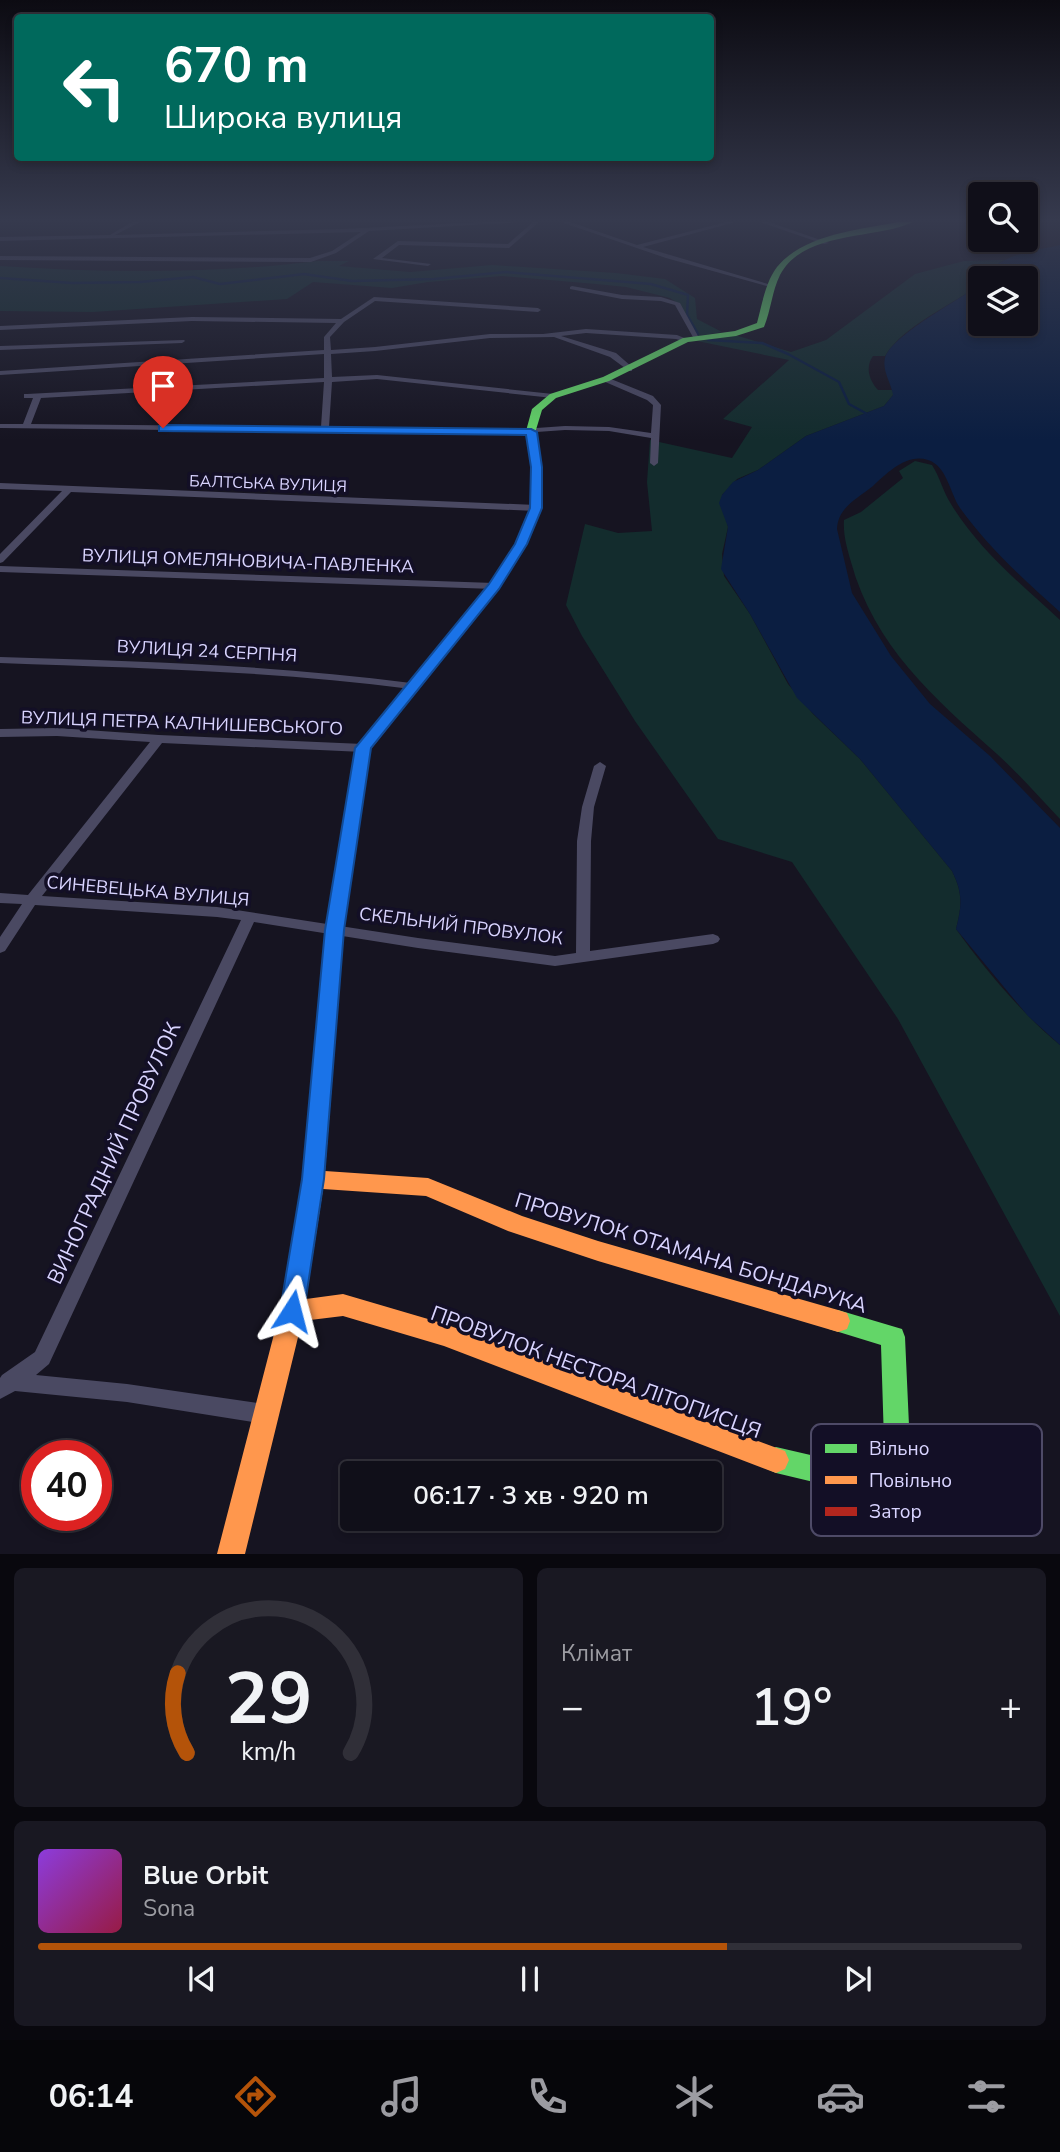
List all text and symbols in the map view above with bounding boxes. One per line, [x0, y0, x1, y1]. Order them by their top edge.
text: 670 m [164, 32, 308, 99]
icon: left [49, 42, 140, 133]
text: Широка вулиця [164, 96, 403, 139]
map controls [968, 182, 1038, 336]
button: search [968, 182, 1038, 252]
button: layers [968, 266, 1038, 336]
pin [133, 356, 193, 428]
icon: arrive [144, 367, 182, 405]
street label: БАЛТСЬКА ВУЛИЦЯ [189, 470, 347, 498]
street label: ВУЛИЦЯ ОМЕЛЯНОВИЧА-ПАВЛЕНКА [82, 543, 414, 579]
street label: ВУЛИЦЯ 24 СЕРПНЯ [116, 634, 298, 668]
street label: ВУЛИЦЯ ПЕТРА КАЛНИШЕВСЬКОГО [21, 705, 343, 741]
street label: СИНЕВЕЦЬКА ВУЛИЦЯ [46, 870, 250, 912]
street label: СКЕЛЬНИЙ ПРОВУЛОК [358, 902, 565, 950]
street label: ВИНОГРАДНИЙ ПРОВУЛОК [41, 1017, 187, 1289]
street label: ПРОВУЛОК ОТАМАНА БОНДАРУКА [512, 1186, 870, 1320]
position arrow [255, 1274, 329, 1348]
street label: ПРОВУЛОК НЕСТОРА ЛІТОПИСЦЯ [427, 1299, 765, 1445]
legend [811, 1424, 1042, 1536]
text: Вільно [869, 1436, 929, 1462]
speed limit sign: 40 [21, 1440, 112, 1531]
text: Повільно [869, 1468, 952, 1494]
text: 06:17 · 3 хв · 920 m [413, 1478, 649, 1513]
text: Затор [869, 1499, 922, 1525]
text: Клімат [561, 1638, 632, 1669]
text: 29 [225, 1650, 312, 1750]
text: 19° [751, 1672, 832, 1743]
text: − [561, 1682, 584, 1733]
text: + [999, 1682, 1022, 1733]
text: km/h [241, 1735, 296, 1769]
text: Blue Orbit [143, 1858, 268, 1893]
text: Sona [143, 1893, 195, 1924]
icon: previous [183, 1960, 221, 1998]
icon: pause [511, 1960, 549, 1998]
icon: next [839, 1960, 877, 1998]
icon: directions [231, 2072, 280, 2121]
icon: music [377, 2072, 426, 2121]
icon: phone [523, 2072, 572, 2121]
icon: climate [670, 2072, 719, 2121]
icon: car [816, 2072, 865, 2121]
icon: filters [962, 2072, 1011, 2121]
text: 06:14 [49, 2075, 133, 2118]

